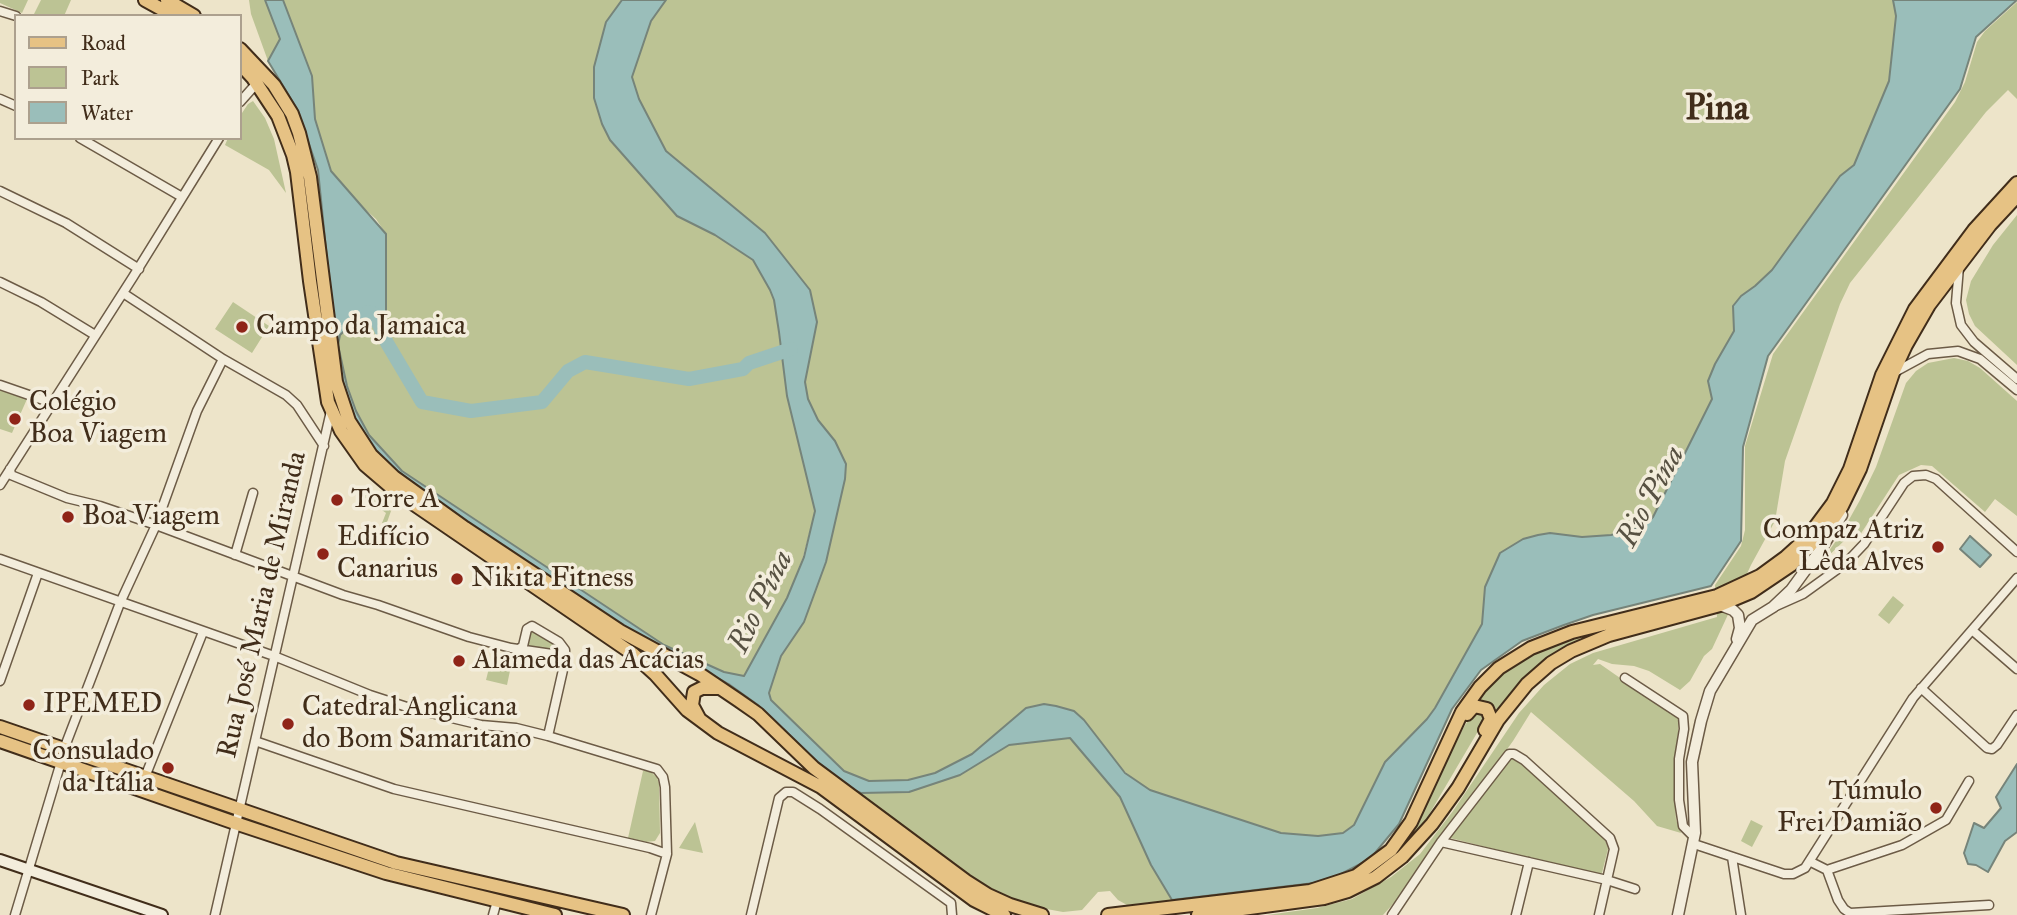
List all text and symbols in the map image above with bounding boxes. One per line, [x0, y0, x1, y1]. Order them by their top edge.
legend [14, 14, 242, 140]
text: Road [81, 30, 126, 56]
text: Park [81, 65, 119, 91]
district label: Pina [1685, 89, 1749, 131]
text: Water [81, 100, 133, 126]
place label: Campo da Jamaica [256, 310, 466, 344]
marker: Campo da Jamaica [234, 319, 250, 335]
place label: Colégio Boa Viagem [29, 386, 167, 452]
marker: Colégio Boa Viagem [7, 411, 23, 427]
water label: Rio Pina [1611, 441, 1693, 553]
street label: Rua José Maria de Miranda [211, 448, 315, 762]
place label: Torre A [351, 483, 439, 517]
marker: Torre A [329, 492, 345, 508]
place label: Boa Viagem [82, 500, 220, 534]
marker: Boa Viagem [60, 509, 76, 525]
place label: Compaz Atriz Lêda Alves [1763, 514, 1924, 580]
place label: Edifício Canarius [337, 521, 438, 587]
marker: Compaz Atriz Lêda Alves [1930, 539, 1946, 555]
water label: Rio Pina [722, 545, 802, 659]
marker: Edifício Canarius [315, 546, 331, 562]
place label: Nikita Fitness [471, 562, 634, 596]
marker: Nikita Fitness [449, 571, 465, 587]
place label: Alameda das Acácias [473, 644, 704, 678]
marker: Alameda das Acácias [451, 653, 467, 669]
place label: IPEMED [43, 688, 162, 722]
place label: Catedral Anglicana do Bom Samaritano [302, 691, 531, 757]
marker: IPEMED [21, 697, 37, 713]
marker: Catedral Anglicana do Bom Samaritano [280, 716, 296, 732]
place label: Consulado da Itália [33, 735, 154, 801]
marker: Consulado da Itália [160, 760, 176, 776]
place label: Túmulo Frei Damião [1777, 775, 1922, 841]
marker: Túmulo Frei Damião [1928, 800, 1944, 816]

